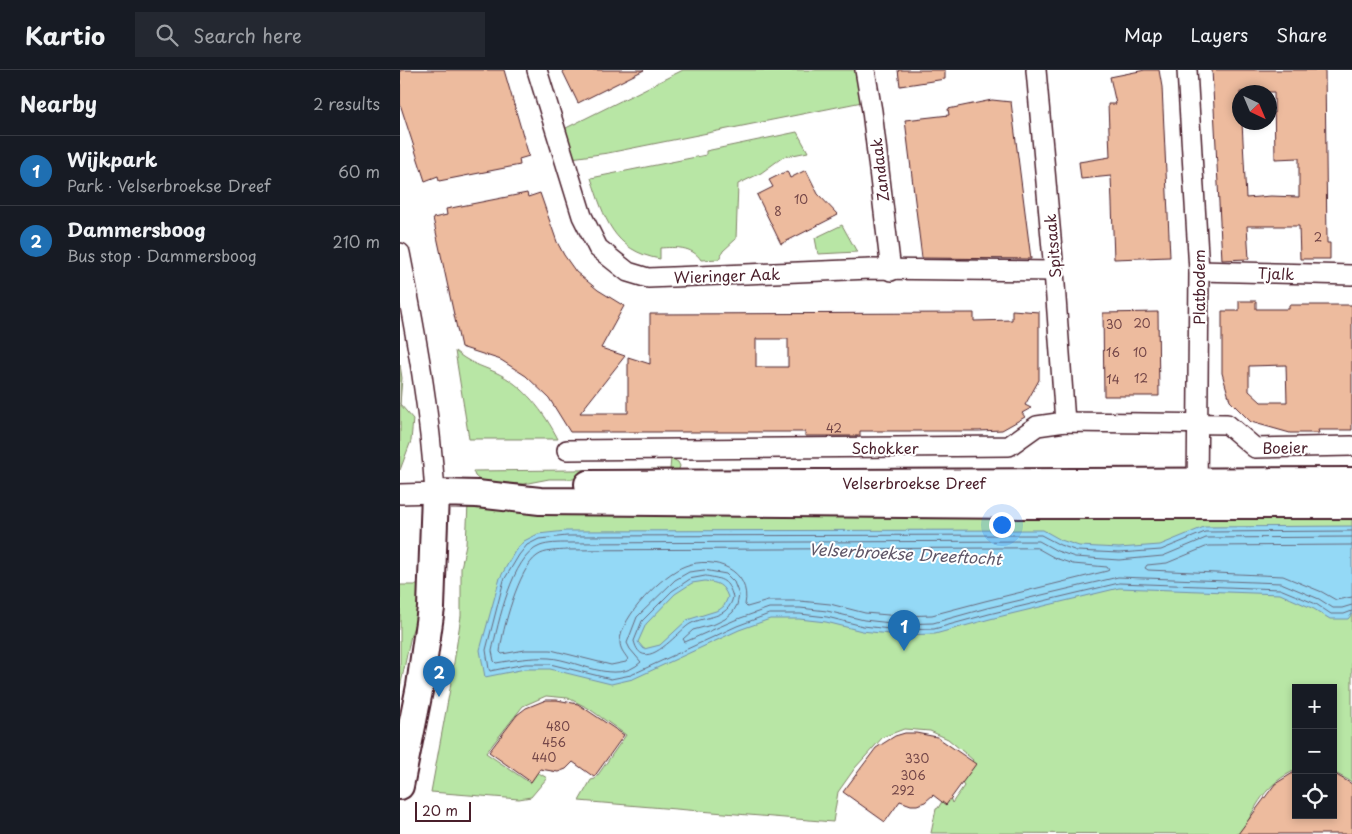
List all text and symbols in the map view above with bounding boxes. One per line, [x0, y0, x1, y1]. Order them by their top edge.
search box [135, 12, 485, 57]
text: Kartio [25, 17, 105, 53]
icon: search [153, 21, 181, 49]
text: Search here [193, 21, 302, 49]
text: Map [1124, 21, 1163, 48]
text: Layers [1191, 21, 1248, 48]
text: Share [1276, 21, 1327, 48]
north arrow [1232, 85, 1277, 130]
text: Nearby [20, 87, 97, 119]
text: 2 results [313, 91, 380, 115]
street label: Zandaak [864, 137, 894, 203]
text: Wijkpark [67, 145, 158, 173]
text: 1 [32, 159, 40, 183]
text: 60 m [338, 159, 380, 183]
text: Park · Velserbroekse Dreef [67, 173, 271, 197]
house number: 10 [794, 190, 808, 208]
house number: 8 [774, 202, 782, 220]
street label: Spitsaak [1038, 213, 1066, 279]
text: Dammersboog [67, 215, 206, 243]
house number: 2 [1314, 228, 1322, 246]
text: 2 [30, 229, 42, 253]
text: 210 m [332, 229, 380, 253]
text: Bus stop · Dammersboog [67, 243, 257, 267]
street label: Platbodem [1187, 249, 1210, 325]
street label: Tjalk [1257, 261, 1295, 285]
street label: Wieringer Aak [673, 262, 781, 288]
house number: 20 [1133, 314, 1151, 332]
house number: 30 [1106, 315, 1123, 333]
house number: 16 [1106, 343, 1120, 361]
house number: 10 [1133, 343, 1147, 361]
house number: 12 [1134, 369, 1148, 387]
house number: 14 [1106, 370, 1120, 388]
house number: 42 [826, 419, 842, 437]
street label: Boeier [1262, 435, 1308, 459]
street label: Schokker [851, 436, 919, 459]
street label: Velserbroekse Dreef [842, 471, 987, 494]
your location [989, 512, 1015, 538]
water label: Velserbroekse Dreeftocht [808, 536, 1004, 570]
pin: 1 [888, 610, 920, 651]
pin: 2 [423, 656, 455, 697]
map controls [1292, 684, 1337, 819]
button: + [1292, 684, 1337, 729]
house number: 480 [546, 717, 570, 735]
button: − [1292, 729, 1337, 774]
house number: 456 [542, 733, 566, 751]
house number: 440 [532, 748, 557, 766]
house number: 330 [905, 749, 929, 767]
house number: 306 [900, 766, 926, 784]
button: locate [1292, 774, 1337, 819]
house number: 292 [891, 781, 915, 799]
scale bar [415, 799, 471, 822]
text: 20 m [422, 800, 458, 821]

